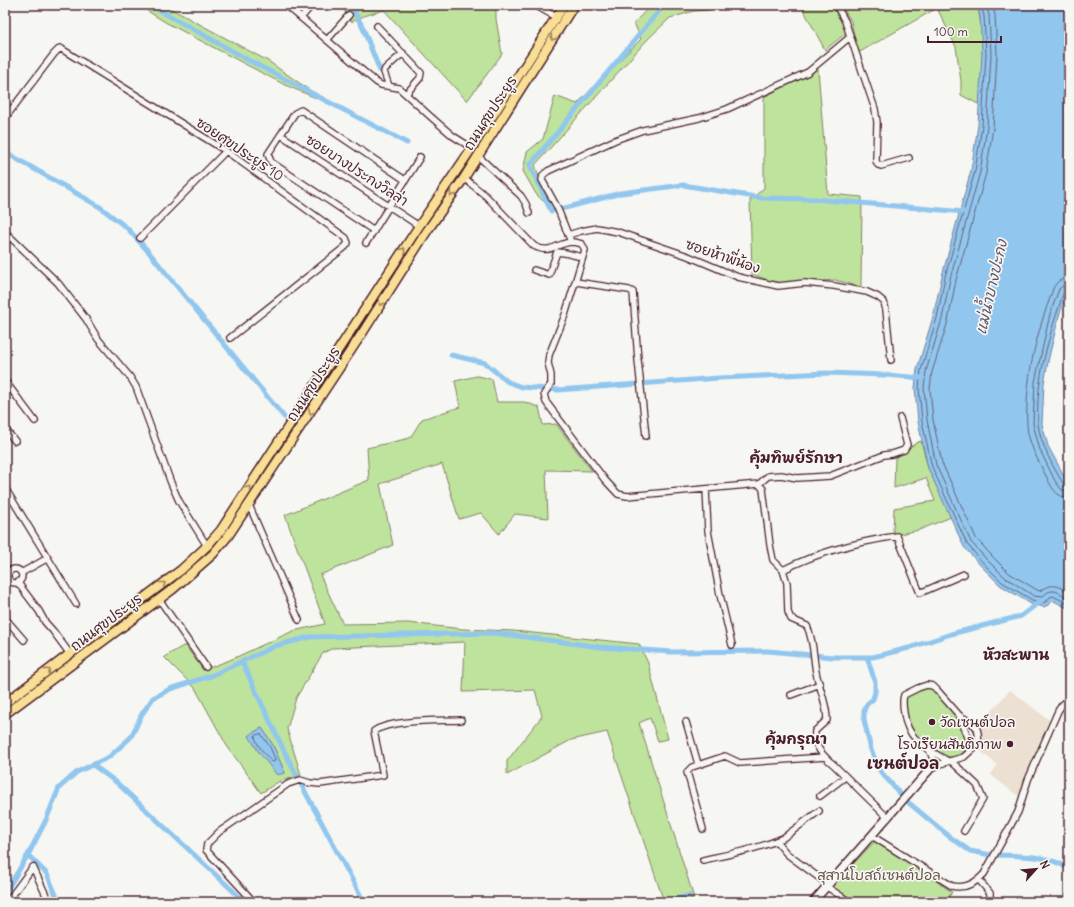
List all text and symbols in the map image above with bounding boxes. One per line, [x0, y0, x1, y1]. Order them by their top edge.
scale bar [928, 18, 1001, 44]
text: 100 m [934, 24, 968, 39]
one-way arrow [550, 34, 558, 41]
street label: ถนนศุขประยูร [459, 72, 522, 154]
street label: ซอยศุขประยูร 10 [192, 113, 287, 186]
street label: ซอยบางประกงวิลล่า [302, 130, 412, 210]
one-way arrow [449, 190, 457, 197]
street label: ซอยห้าพี่น้อง [683, 231, 764, 277]
water label: แม่น้ำบางปะกง [967, 236, 1011, 336]
one-way arrow [399, 247, 406, 254]
one-way arrow [379, 299, 386, 306]
street label: ถนนศุขประยูร [282, 343, 345, 425]
one-way arrow [308, 408, 316, 415]
district label: คุ้มทิพย์รักษา [749, 448, 843, 469]
one-way arrow [244, 485, 252, 492]
one-way arrow [158, 582, 165, 589]
street label: ถนนศุขประยูร [66, 589, 146, 656]
district label: หัวสะพาน [983, 645, 1050, 664]
one-way arrow [43, 669, 50, 676]
place label: วัดเซนต์ปอล [940, 713, 1016, 731]
marker: วัดเซนต์ปอล [927, 717, 937, 727]
district label: คุ้มกรุณา [765, 729, 827, 750]
place label: โรงเรียนสันติภาพ [897, 735, 1002, 753]
marker: โรงเรียนสันติภาพ [1005, 739, 1015, 749]
district label: เซนต์ปอล [867, 752, 939, 773]
north arrow [1016, 849, 1056, 889]
text: N [1037, 858, 1053, 871]
park label: สุสานโบสถ์เซนต์ปอล [817, 866, 941, 885]

